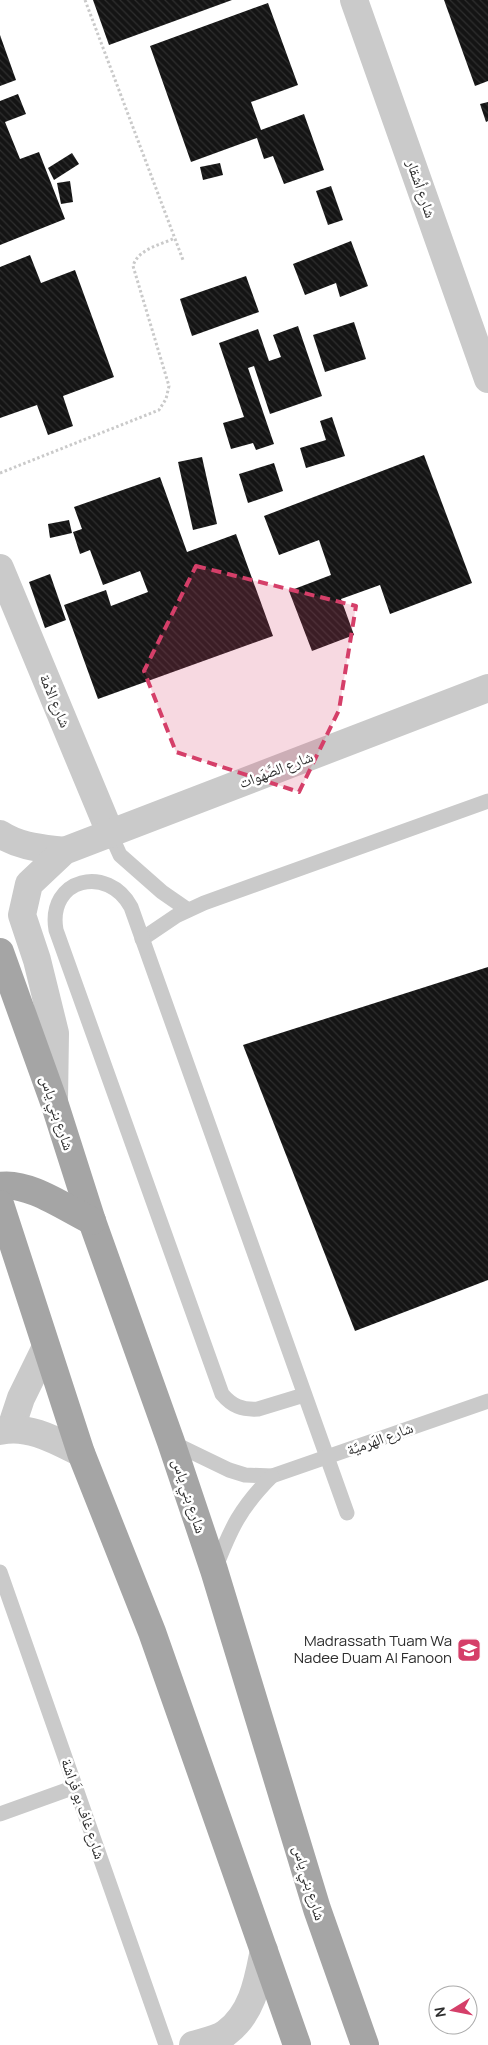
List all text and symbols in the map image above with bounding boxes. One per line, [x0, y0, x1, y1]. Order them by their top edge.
street label: شارع أشقار [401, 156, 441, 221]
street label: شارع الأمة [35, 671, 76, 731]
street label: شارع الصَّهَوات [236, 746, 316, 793]
street label: شارع بني ياس [34, 1073, 79, 1154]
street label: شارع الهَرميَّة [344, 1417, 416, 1460]
street label: شارع بني ياس [166, 1456, 211, 1537]
place label: Madrassath Tuam Wa Nadee Duam Al Fanoon [294, 1630, 452, 1668]
school or university icon: Madrassath Tuam Wa Nadee Duam Al Fanoon [456, 1637, 482, 1663]
street label: شارع غاف بو فَراشة [56, 1756, 111, 1862]
street label: شارع بني ياس [286, 1843, 331, 1924]
north arrow [428, 1985, 478, 2035]
text: N [429, 2006, 450, 2019]

